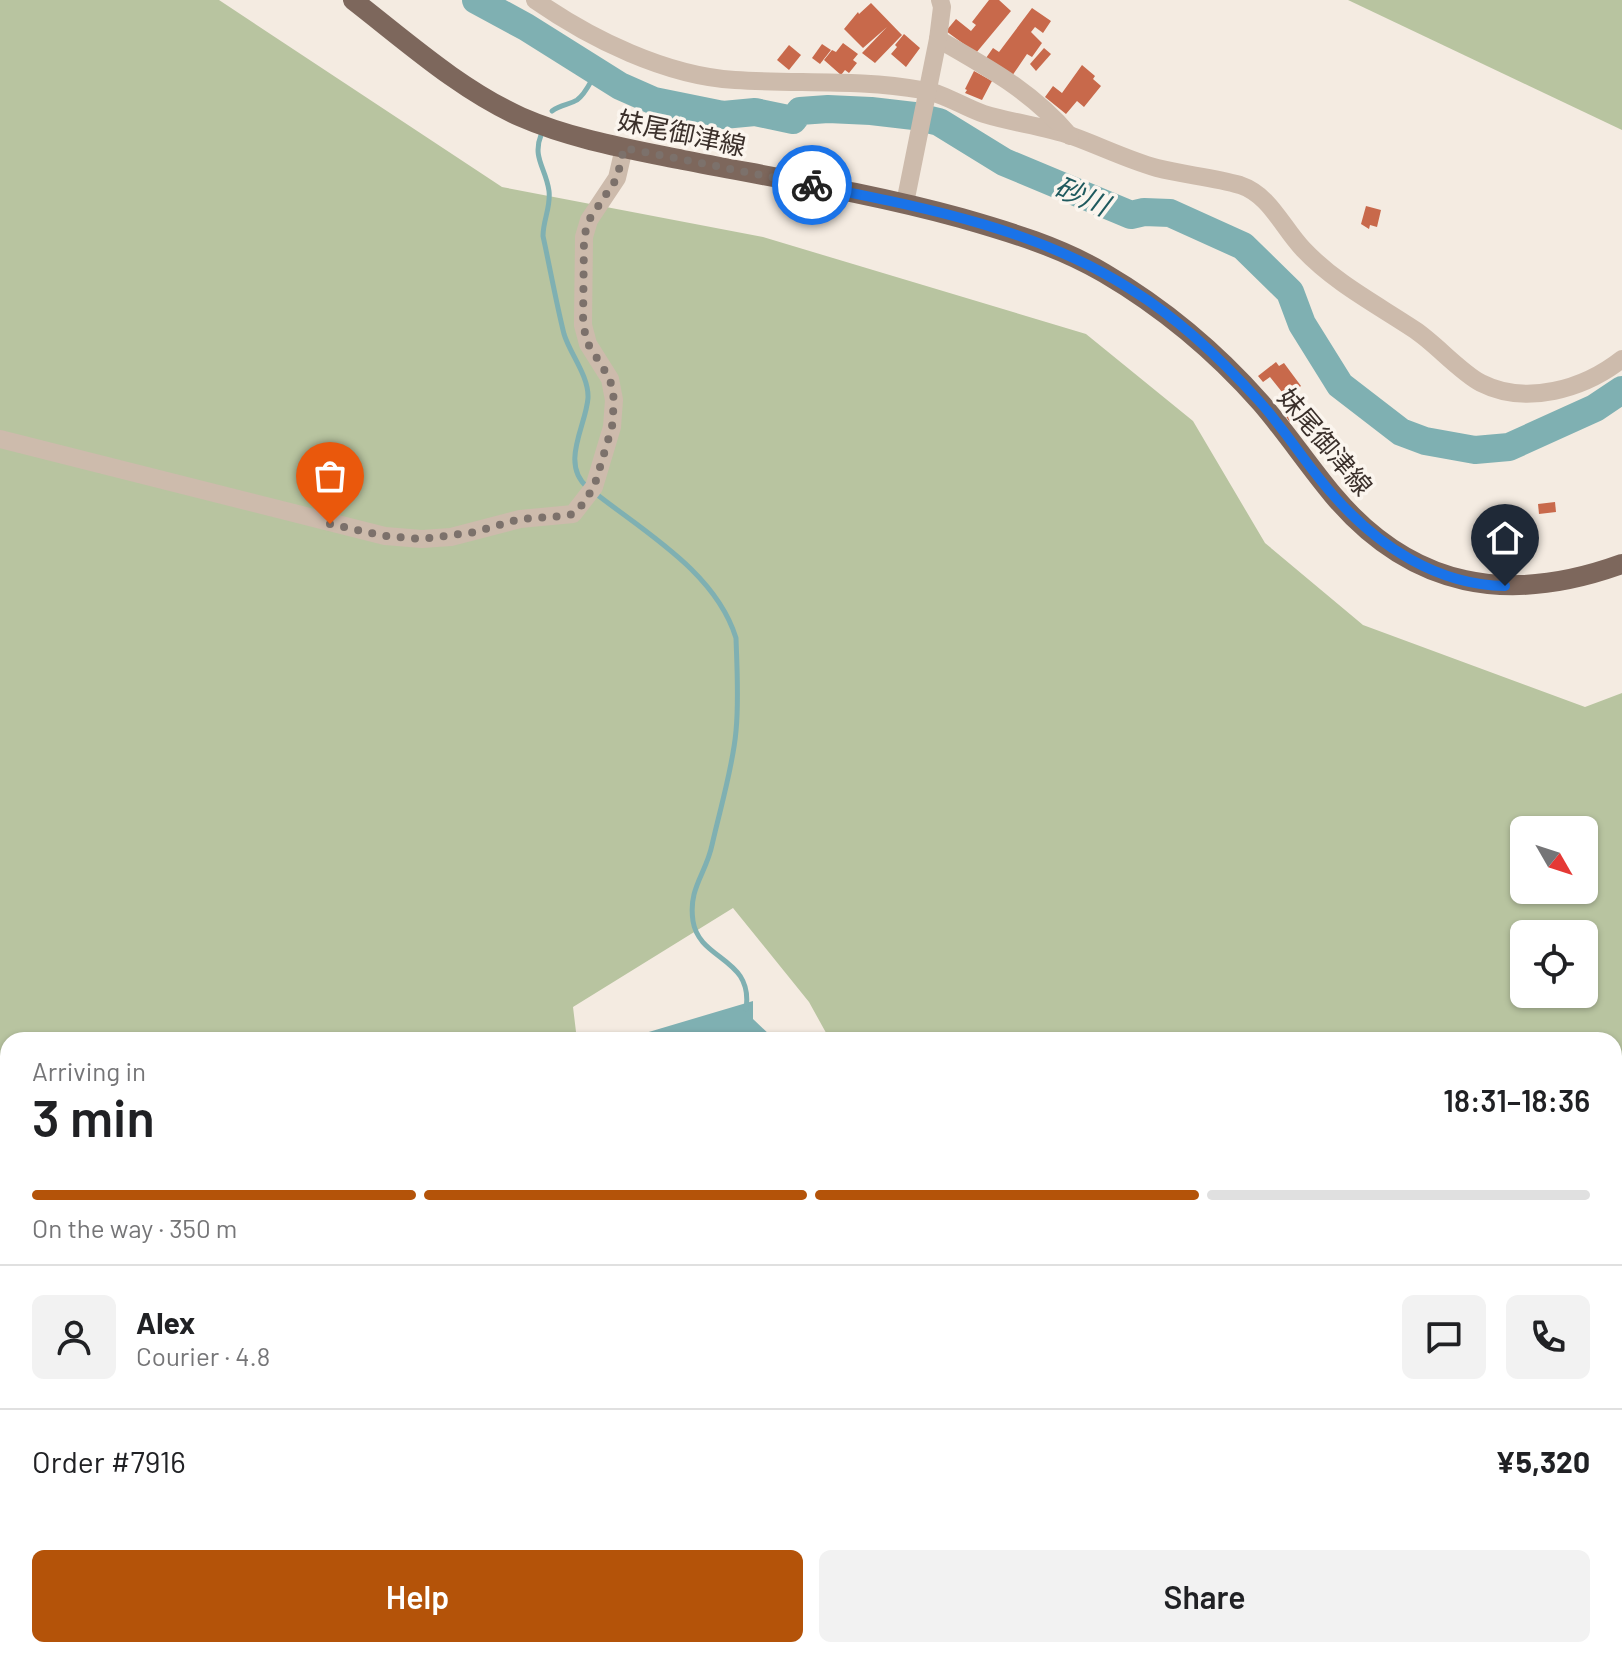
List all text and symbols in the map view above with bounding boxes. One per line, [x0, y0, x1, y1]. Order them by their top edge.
street label: 妹尾御津線 [615, 103, 749, 161]
courier [772, 145, 852, 225]
icon: bike [790, 163, 834, 207]
water label: 砂川 [1050, 168, 1117, 223]
street label: 妹尾御津線 [1272, 381, 1380, 501]
pin [296, 442, 364, 524]
icon: bag [308, 454, 352, 498]
pin [1471, 504, 1539, 586]
icon: home [1483, 516, 1527, 560]
north arrow [1510, 816, 1598, 904]
map controls [1510, 816, 1598, 1008]
button: locate [1510, 920, 1598, 1008]
text: Arriving in [32, 1055, 146, 1086]
text: 18:31–18:36 [1443, 1082, 1590, 1118]
text: 3 min [32, 1085, 155, 1147]
text: On the way · 350 m [32, 1212, 237, 1243]
button: person [32, 1295, 116, 1379]
button: chat [1402, 1295, 1486, 1379]
button: phone [1506, 1295, 1590, 1379]
text: Alex [136, 1304, 195, 1340]
text: Courier · 4.8 [136, 1340, 270, 1371]
text: Order #7916 [32, 1443, 186, 1479]
text: ¥5,320 [1495, 1443, 1590, 1479]
button: Help [32, 1550, 803, 1642]
button: Share [819, 1550, 1590, 1642]

